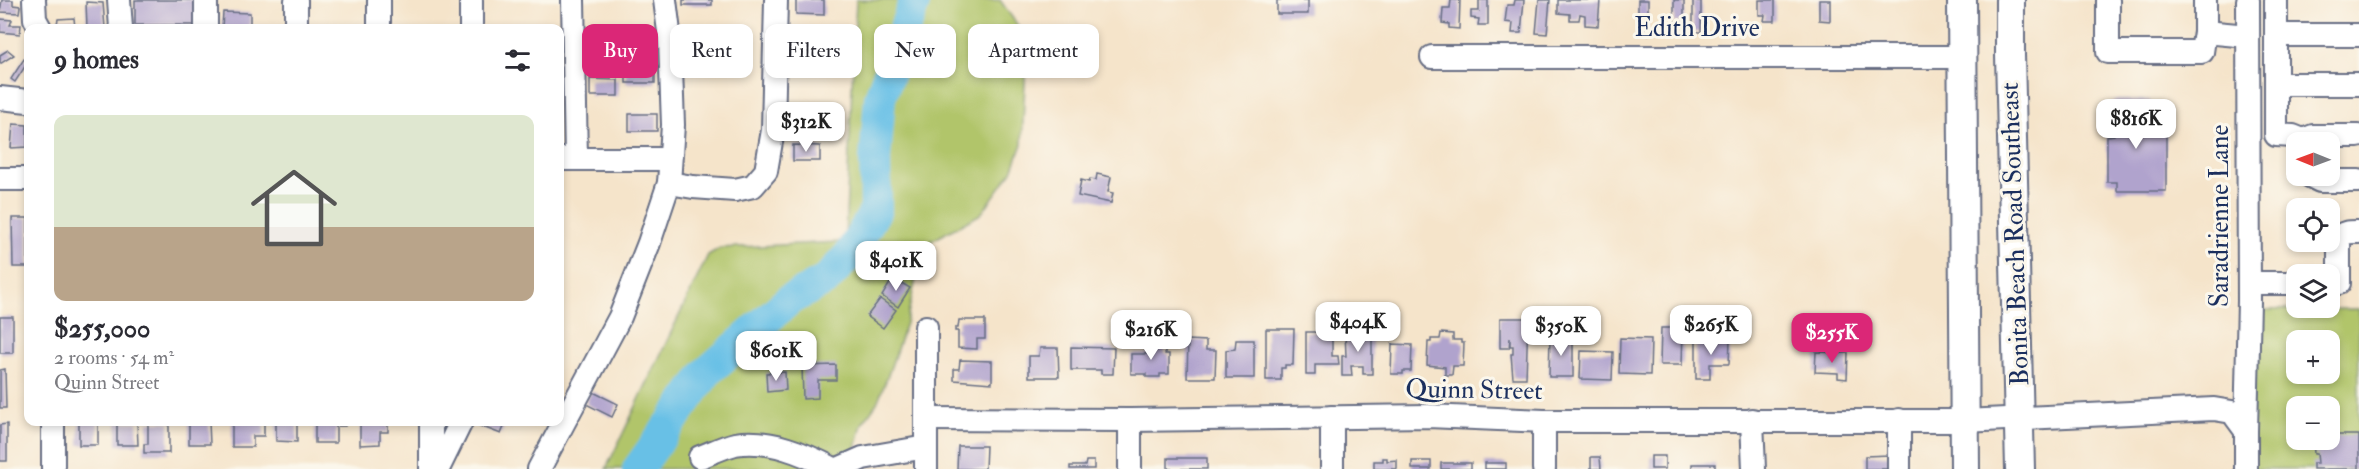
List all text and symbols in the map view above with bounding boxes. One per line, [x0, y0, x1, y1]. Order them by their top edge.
street label: Edith Drive [1634, 12, 1760, 44]
chip: Buy [582, 24, 658, 78]
chip: Rent [670, 24, 753, 78]
chip: Filters [765, 24, 862, 78]
chip: New [874, 24, 956, 78]
chip: Apartment [968, 24, 1099, 78]
text: 9 homes [54, 44, 139, 76]
icon: filters [501, 44, 534, 77]
street label: Bonita Beach Road Southeast [1994, 82, 2036, 386]
pin: $816K [2094, 99, 2178, 150]
pin: $312K [764, 102, 848, 153]
text: $816K [2110, 106, 2162, 131]
text: $312K [781, 109, 831, 134]
street label: Saradrienne Lane [2204, 125, 2236, 307]
north arrow [2286, 132, 2340, 186]
map controls [2286, 132, 2340, 450]
icon: home [240, 154, 348, 262]
button: locate [2286, 198, 2340, 252]
pin: $401K [854, 241, 938, 292]
text: $401K [869, 248, 923, 273]
button: layers [2286, 264, 2340, 318]
pin: $404K [1316, 302, 1400, 353]
pin: $265K [1669, 305, 1753, 356]
pin: $350K [1519, 306, 1603, 357]
text: $404K [1329, 309, 1387, 334]
pin: $216K [1109, 310, 1193, 361]
text: $265K [1684, 312, 1738, 337]
text: $255,000 [54, 313, 150, 345]
text: $350K [1535, 313, 1587, 338]
pin: $255K [1790, 313, 1874, 364]
text: $216K [1125, 317, 1177, 342]
text: $255K [1806, 320, 1858, 345]
button: + [2286, 330, 2340, 384]
pin: $601K [734, 331, 818, 382]
text: $601K [750, 338, 802, 363]
text: 2 rooms · 54 m² [54, 345, 174, 370]
text: Quinn Street [54, 370, 160, 395]
street label: Quinn Street [1405, 373, 1543, 407]
button: − [2286, 396, 2340, 450]

